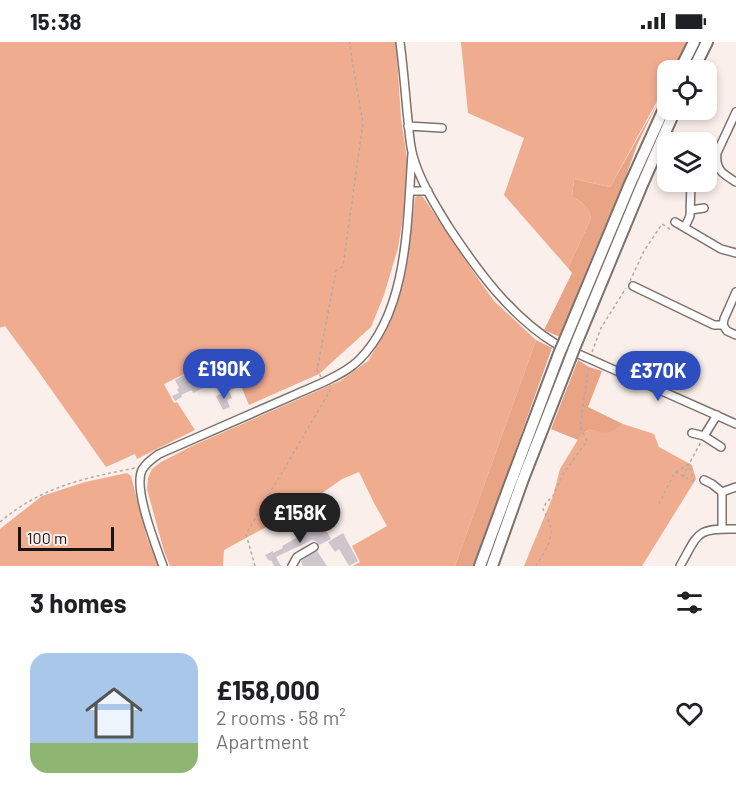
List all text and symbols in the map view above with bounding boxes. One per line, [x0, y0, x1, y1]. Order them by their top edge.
text: 15:38 [30, 8, 81, 34]
map controls [657, 60, 717, 192]
button: locate [657, 60, 717, 120]
button: layers [657, 132, 717, 192]
pin: £190K [182, 349, 266, 400]
pin: £370K [616, 351, 700, 402]
text: £190K [197, 356, 251, 380]
text: £370K [630, 358, 686, 382]
pin: £158K [258, 493, 342, 544]
text: £158K [273, 500, 327, 524]
scale bar [18, 524, 114, 552]
text: 100 m [27, 528, 67, 547]
icon: filters [673, 586, 706, 619]
text: 3 homes [30, 587, 127, 618]
text: £158,000 [216, 674, 320, 705]
icon: home [78, 677, 150, 749]
icon: heart [673, 697, 706, 730]
text: 2 rooms · 58 m² [216, 705, 346, 729]
text: Apartment [216, 729, 309, 753]

